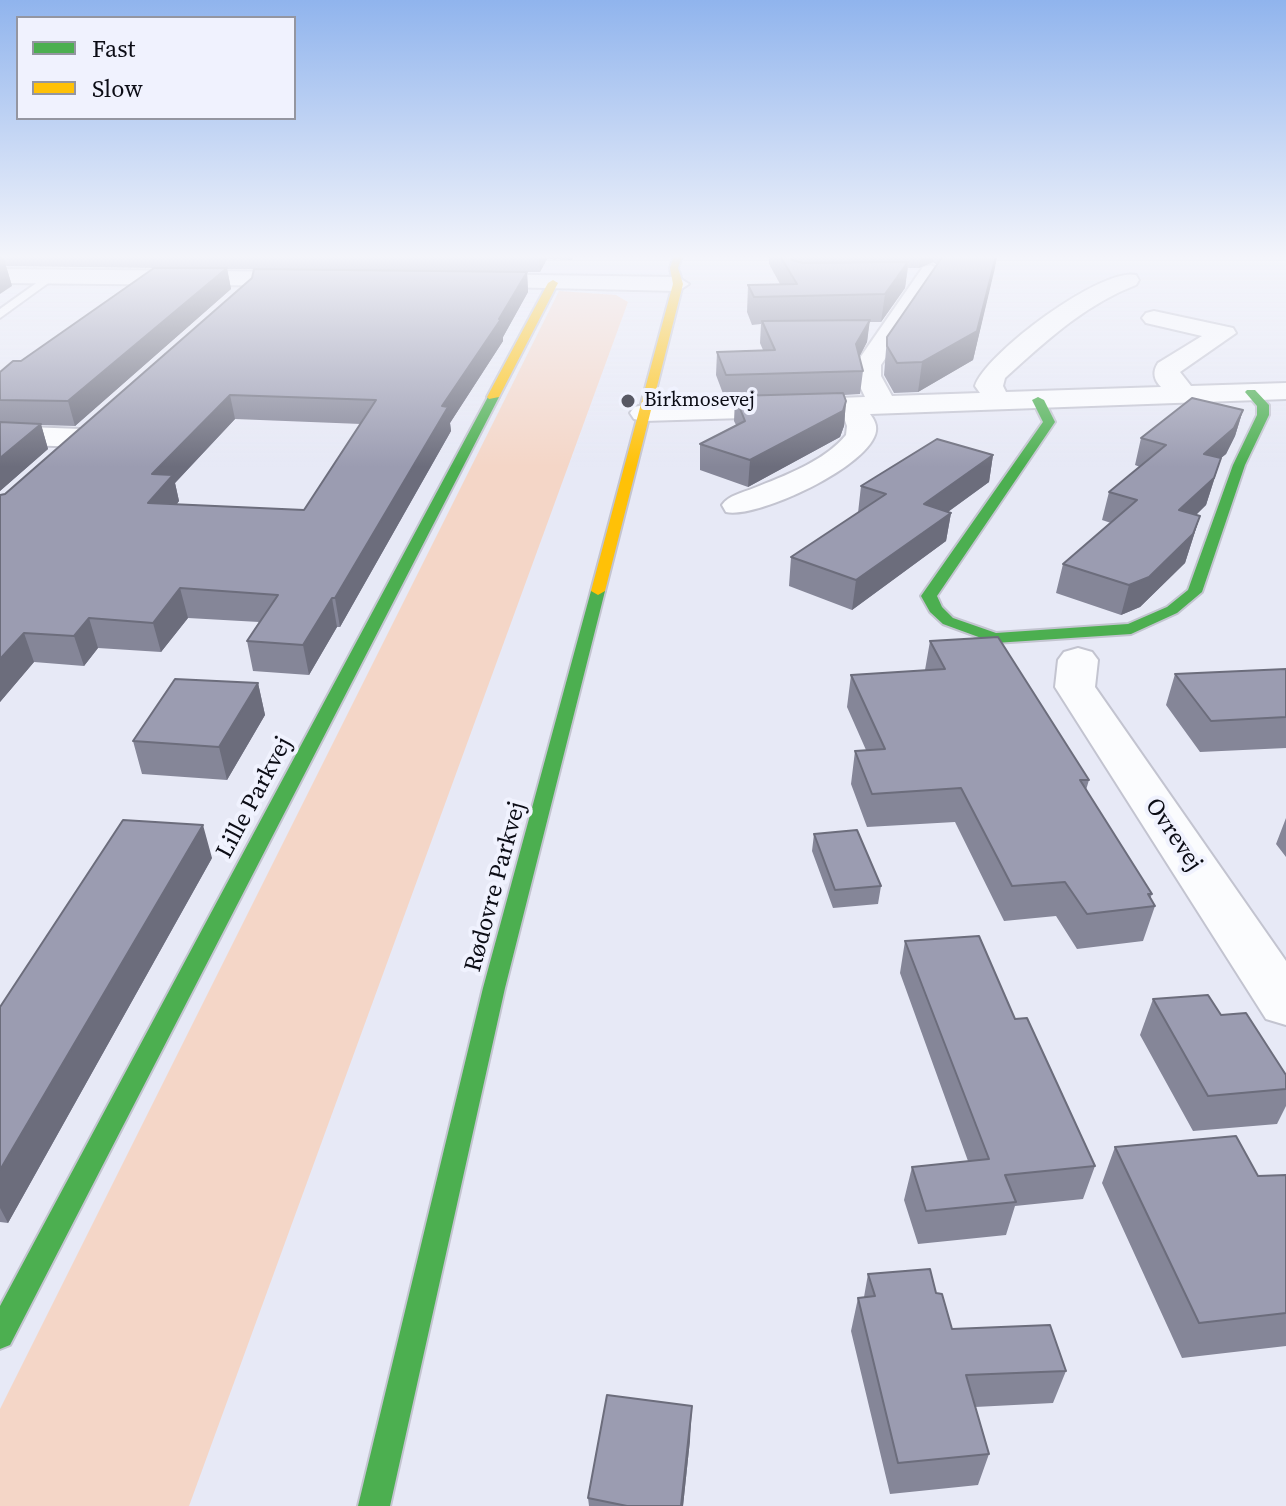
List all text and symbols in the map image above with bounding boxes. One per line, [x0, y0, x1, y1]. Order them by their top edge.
legend [16, 16, 296, 120]
text: Fast [92, 32, 135, 65]
text: Slow [92, 72, 143, 105]
place label: Birkmosevej [644, 389, 755, 413]
marker: Birkmosevej [619, 392, 637, 410]
street label: Lille Parkvej [211, 732, 299, 864]
street label: Ovrevej [1138, 793, 1208, 877]
street label: Rødovre Parkvej [459, 799, 533, 975]

